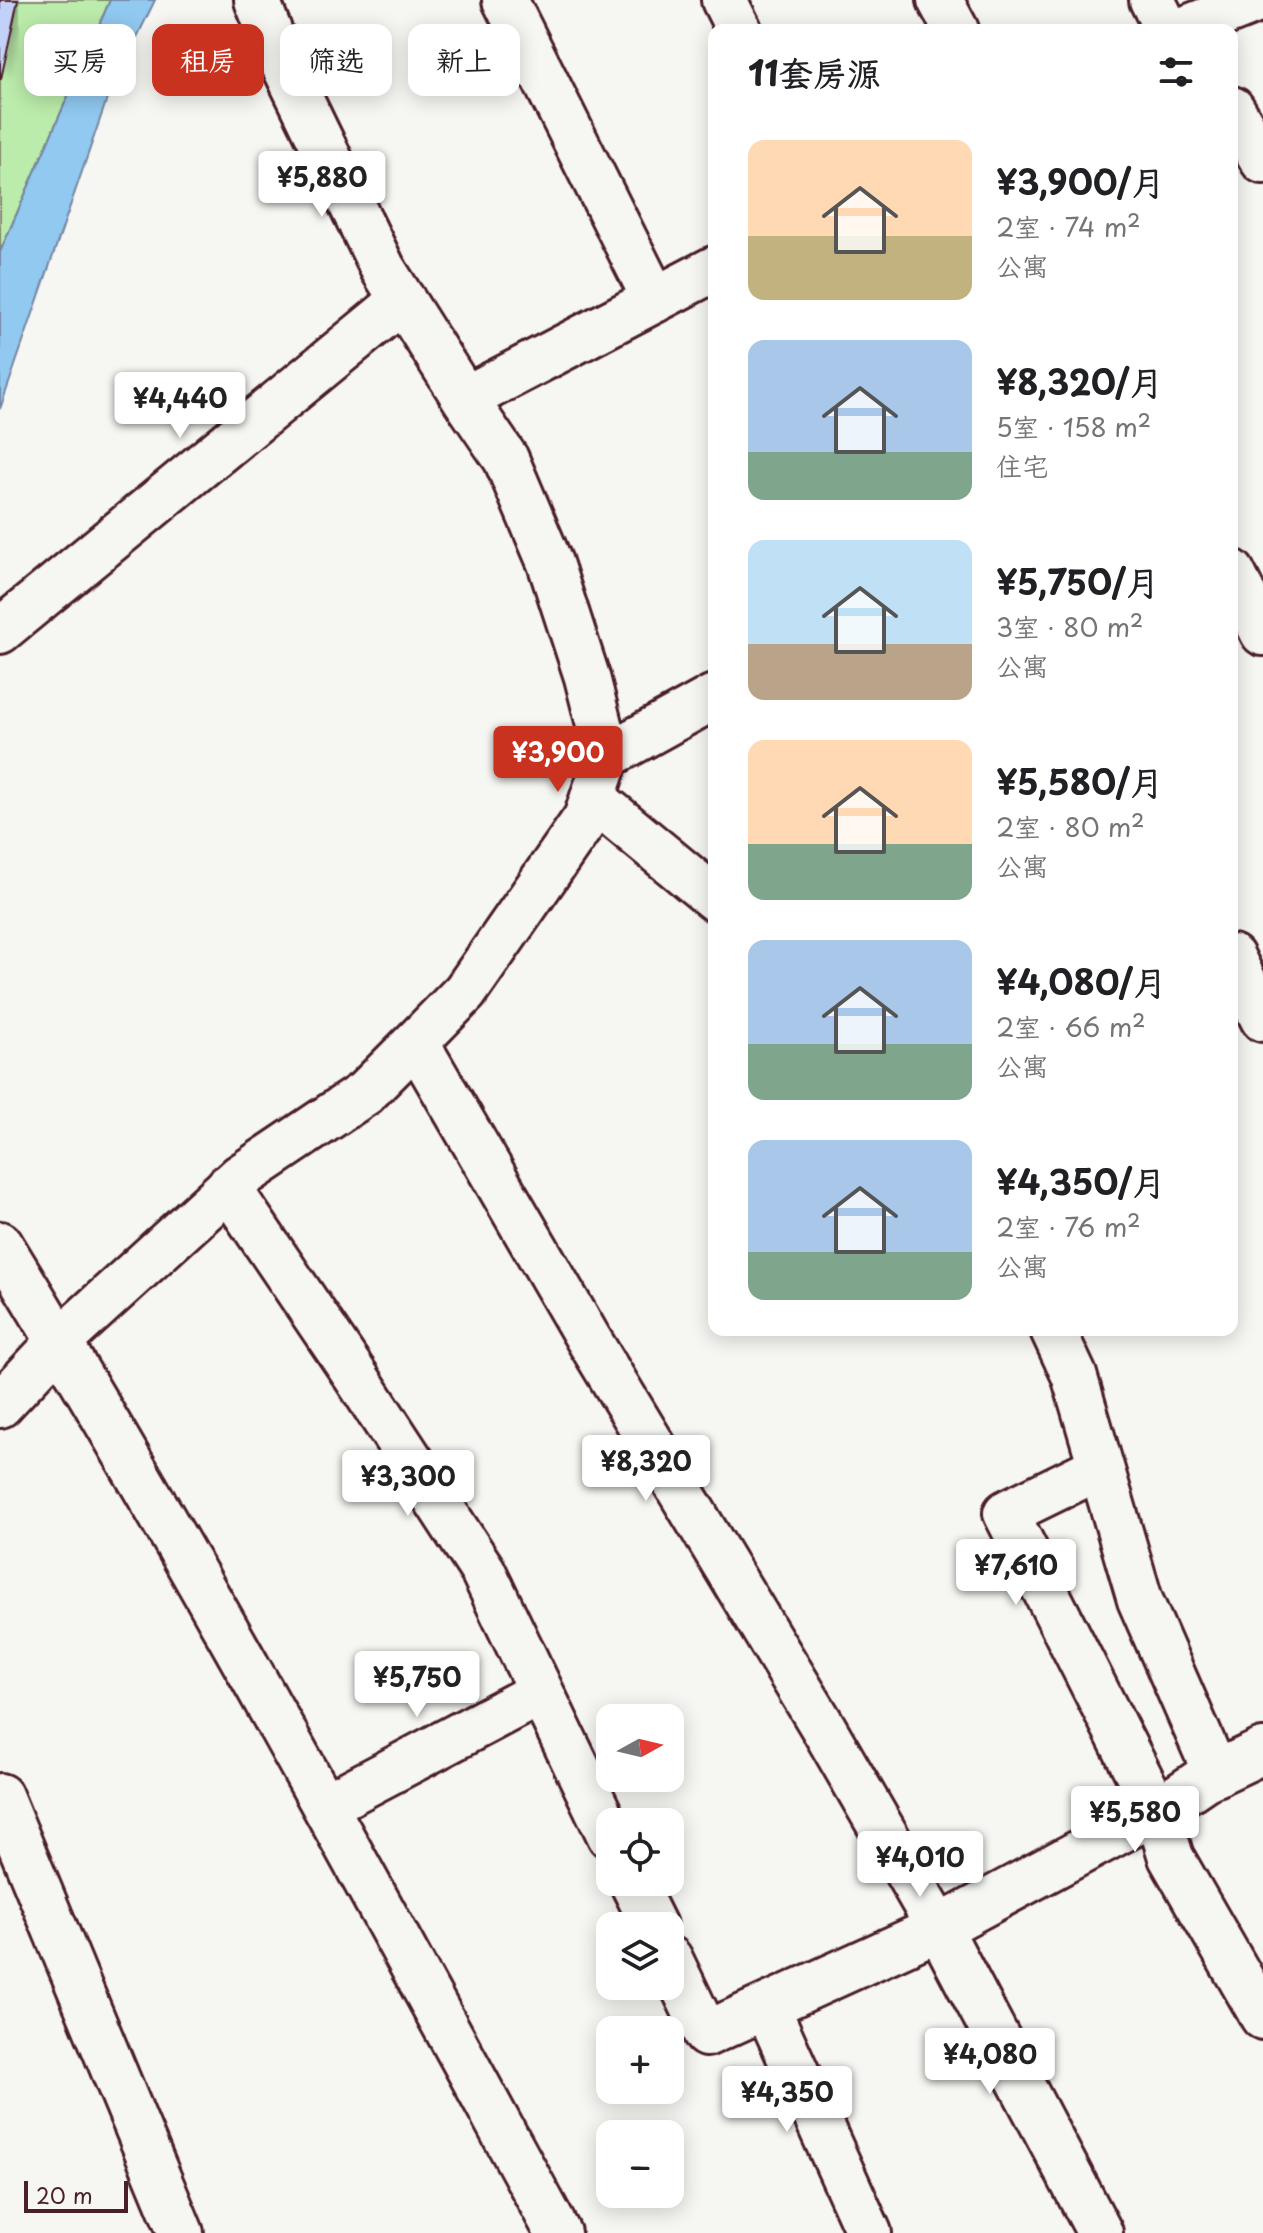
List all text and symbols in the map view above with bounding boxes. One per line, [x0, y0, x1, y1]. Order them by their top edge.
chip: 买房 [24, 24, 136, 96]
chip: 租房 [152, 24, 264, 96]
chip: 筛选 [280, 24, 392, 96]
chip: 新上 [408, 24, 520, 96]
text: 11套房源 [748, 46, 881, 98]
icon: filters [1154, 50, 1198, 94]
pin: ¥5,880 [257, 151, 387, 219]
text: ¥3,900/月 [996, 155, 1165, 207]
text: ¥5,880 [276, 157, 368, 196]
icon: home [812, 172, 908, 268]
text: 2室 · 74 m² [996, 207, 1141, 246]
text: 公寓 [996, 246, 1048, 285]
text: ¥8,320/月 [996, 355, 1163, 407]
pin: ¥4,440 [115, 372, 245, 440]
icon: home [812, 372, 908, 468]
text: ¥4,440 [132, 378, 228, 417]
text: 5室 · 158 m² [996, 407, 1151, 446]
text: 住宅 [996, 446, 1048, 485]
text: ¥5,750/月 [996, 555, 1160, 607]
icon: home [812, 572, 908, 668]
text: 3室 · 80 m² [996, 607, 1143, 646]
text: 公寓 [996, 646, 1048, 685]
pin: ¥3,900 [493, 726, 623, 794]
text: ¥3,900 [511, 732, 605, 771]
text: ¥5,580/月 [996, 755, 1164, 807]
icon: home [812, 772, 908, 868]
text: 2室 · 80 m² [996, 807, 1145, 846]
text: 公寓 [996, 846, 1048, 885]
text: ¥4,080/月 [996, 955, 1167, 1007]
icon: home [812, 972, 908, 1068]
text: 2室 · 66 m² [996, 1007, 1146, 1046]
text: 公寓 [996, 1046, 1048, 1085]
text: ¥4,350/月 [996, 1155, 1166, 1207]
icon: home [812, 1172, 908, 1268]
text: 2室 · 76 m² [996, 1207, 1141, 1246]
text: 公寓 [996, 1246, 1048, 1285]
pin: ¥8,320 [581, 1435, 711, 1503]
text: ¥8,320 [600, 1441, 692, 1480]
pin: ¥3,300 [343, 1450, 473, 1518]
text: ¥3,300 [360, 1456, 456, 1495]
pin: ¥7,610 [951, 1539, 1081, 1607]
text: ¥7,610 [974, 1545, 1058, 1584]
pin: ¥5,750 [352, 1651, 482, 1719]
text: ¥5,750 [373, 1657, 461, 1696]
north arrow [596, 1704, 684, 1792]
map controls [596, 1704, 684, 2208]
pin: ¥5,580 [1070, 1786, 1200, 1854]
text: ¥5,580 [1089, 1792, 1181, 1831]
button: locate [596, 1808, 684, 1896]
pin: ¥4,010 [855, 1831, 985, 1899]
text: ¥4,010 [875, 1837, 965, 1876]
button: layers [596, 1912, 684, 2000]
button: + [596, 2016, 684, 2104]
pin: ¥4,080 [925, 2028, 1055, 2096]
text: ¥4,080 [943, 2034, 1037, 2073]
pin: ¥4,350 [722, 2066, 852, 2134]
text: ¥4,350 [740, 2072, 834, 2111]
button: − [596, 2120, 684, 2208]
scale bar [24, 2177, 128, 2213]
text: 20 m [36, 2178, 93, 2211]

